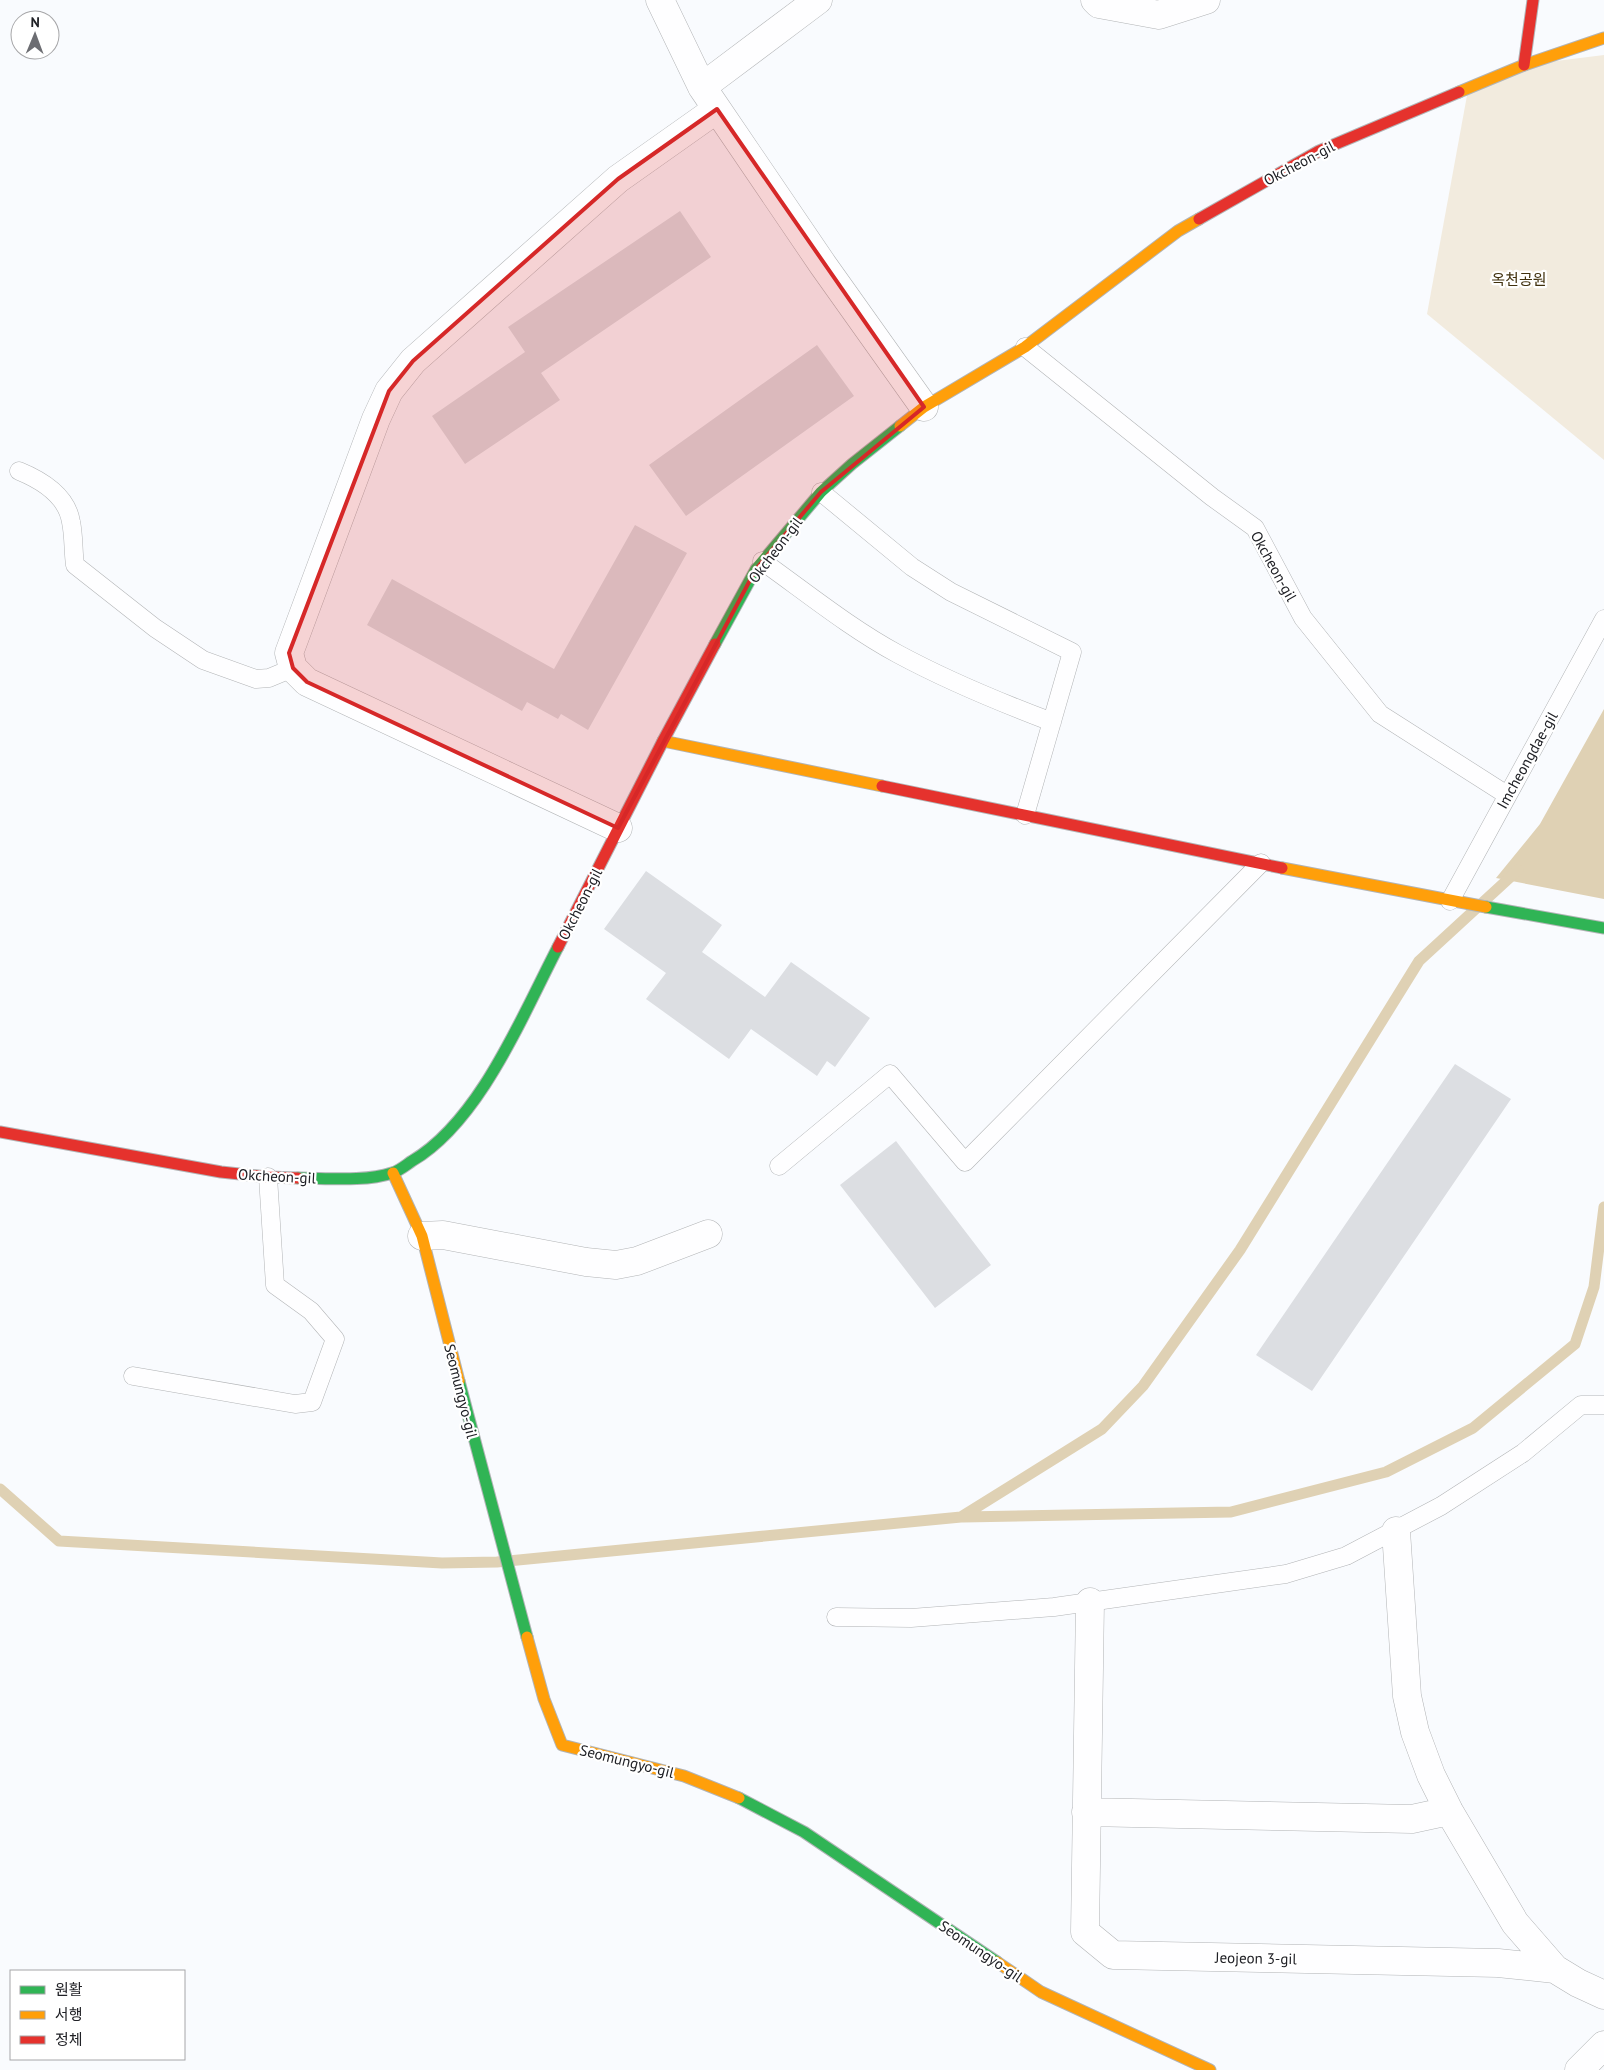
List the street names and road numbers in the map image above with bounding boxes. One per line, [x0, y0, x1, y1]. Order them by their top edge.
street label: Okcheon-gil [1260, 136, 1338, 190]
street label: Okcheon-gil [744, 513, 806, 587]
street label: Okcheon-gil [1247, 527, 1301, 605]
street label: Imcheongdae-gil [1492, 708, 1562, 812]
street label: Okcheon-gil [554, 864, 606, 943]
street label: Okcheon-gil [238, 1164, 317, 1188]
street label: Seomungyo-gil [440, 1342, 482, 1441]
street label: Seomungyo-gil [578, 1740, 677, 1782]
street label: Seomungyo-gil [936, 1916, 1027, 1986]
street label: Jeojeon 3-gil [1214, 1948, 1298, 1968]

